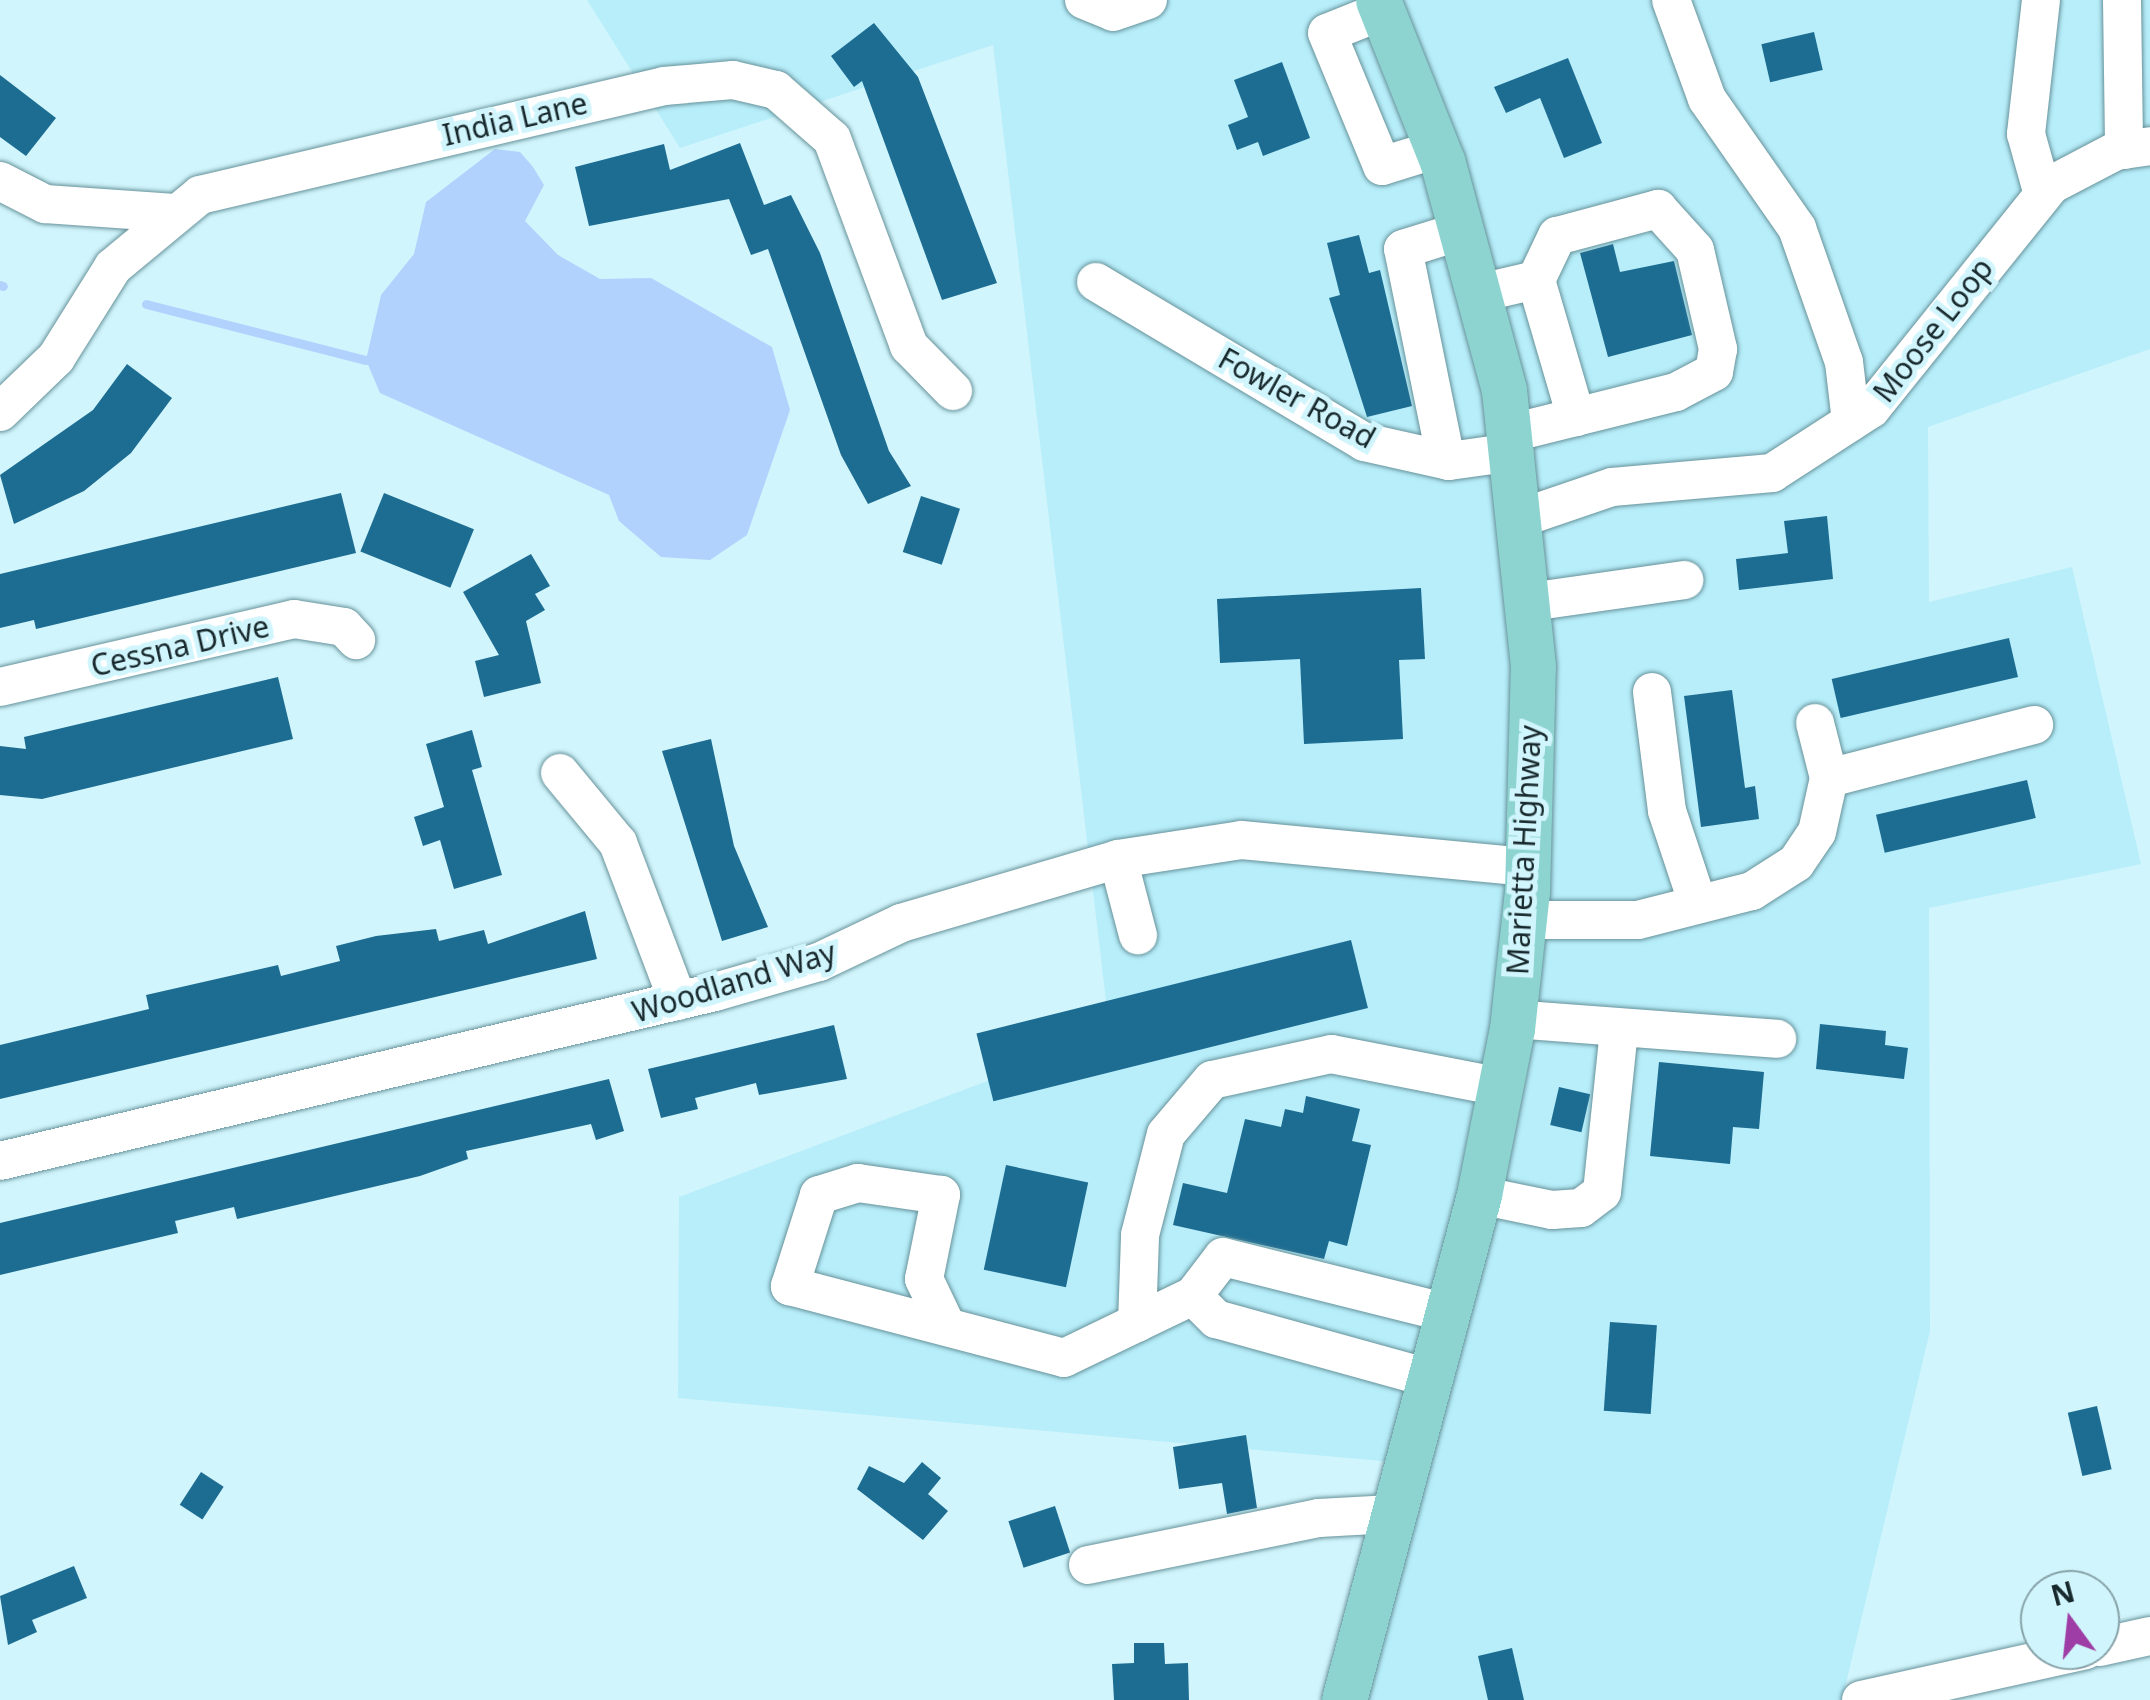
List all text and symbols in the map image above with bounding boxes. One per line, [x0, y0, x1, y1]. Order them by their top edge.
street label: India Lane [439, 85, 591, 153]
street label: Moose Loop [1866, 251, 2000, 409]
street label: Fowler Road [1212, 340, 1382, 456]
street label: Cessna Drive [87, 608, 273, 684]
street label: Marietta Highway [1499, 724, 1549, 976]
street label: Woodland Way [628, 934, 840, 1030]
north arrow [2020, 1570, 2120, 1670]
text: N [2047, 1572, 2079, 1614]

